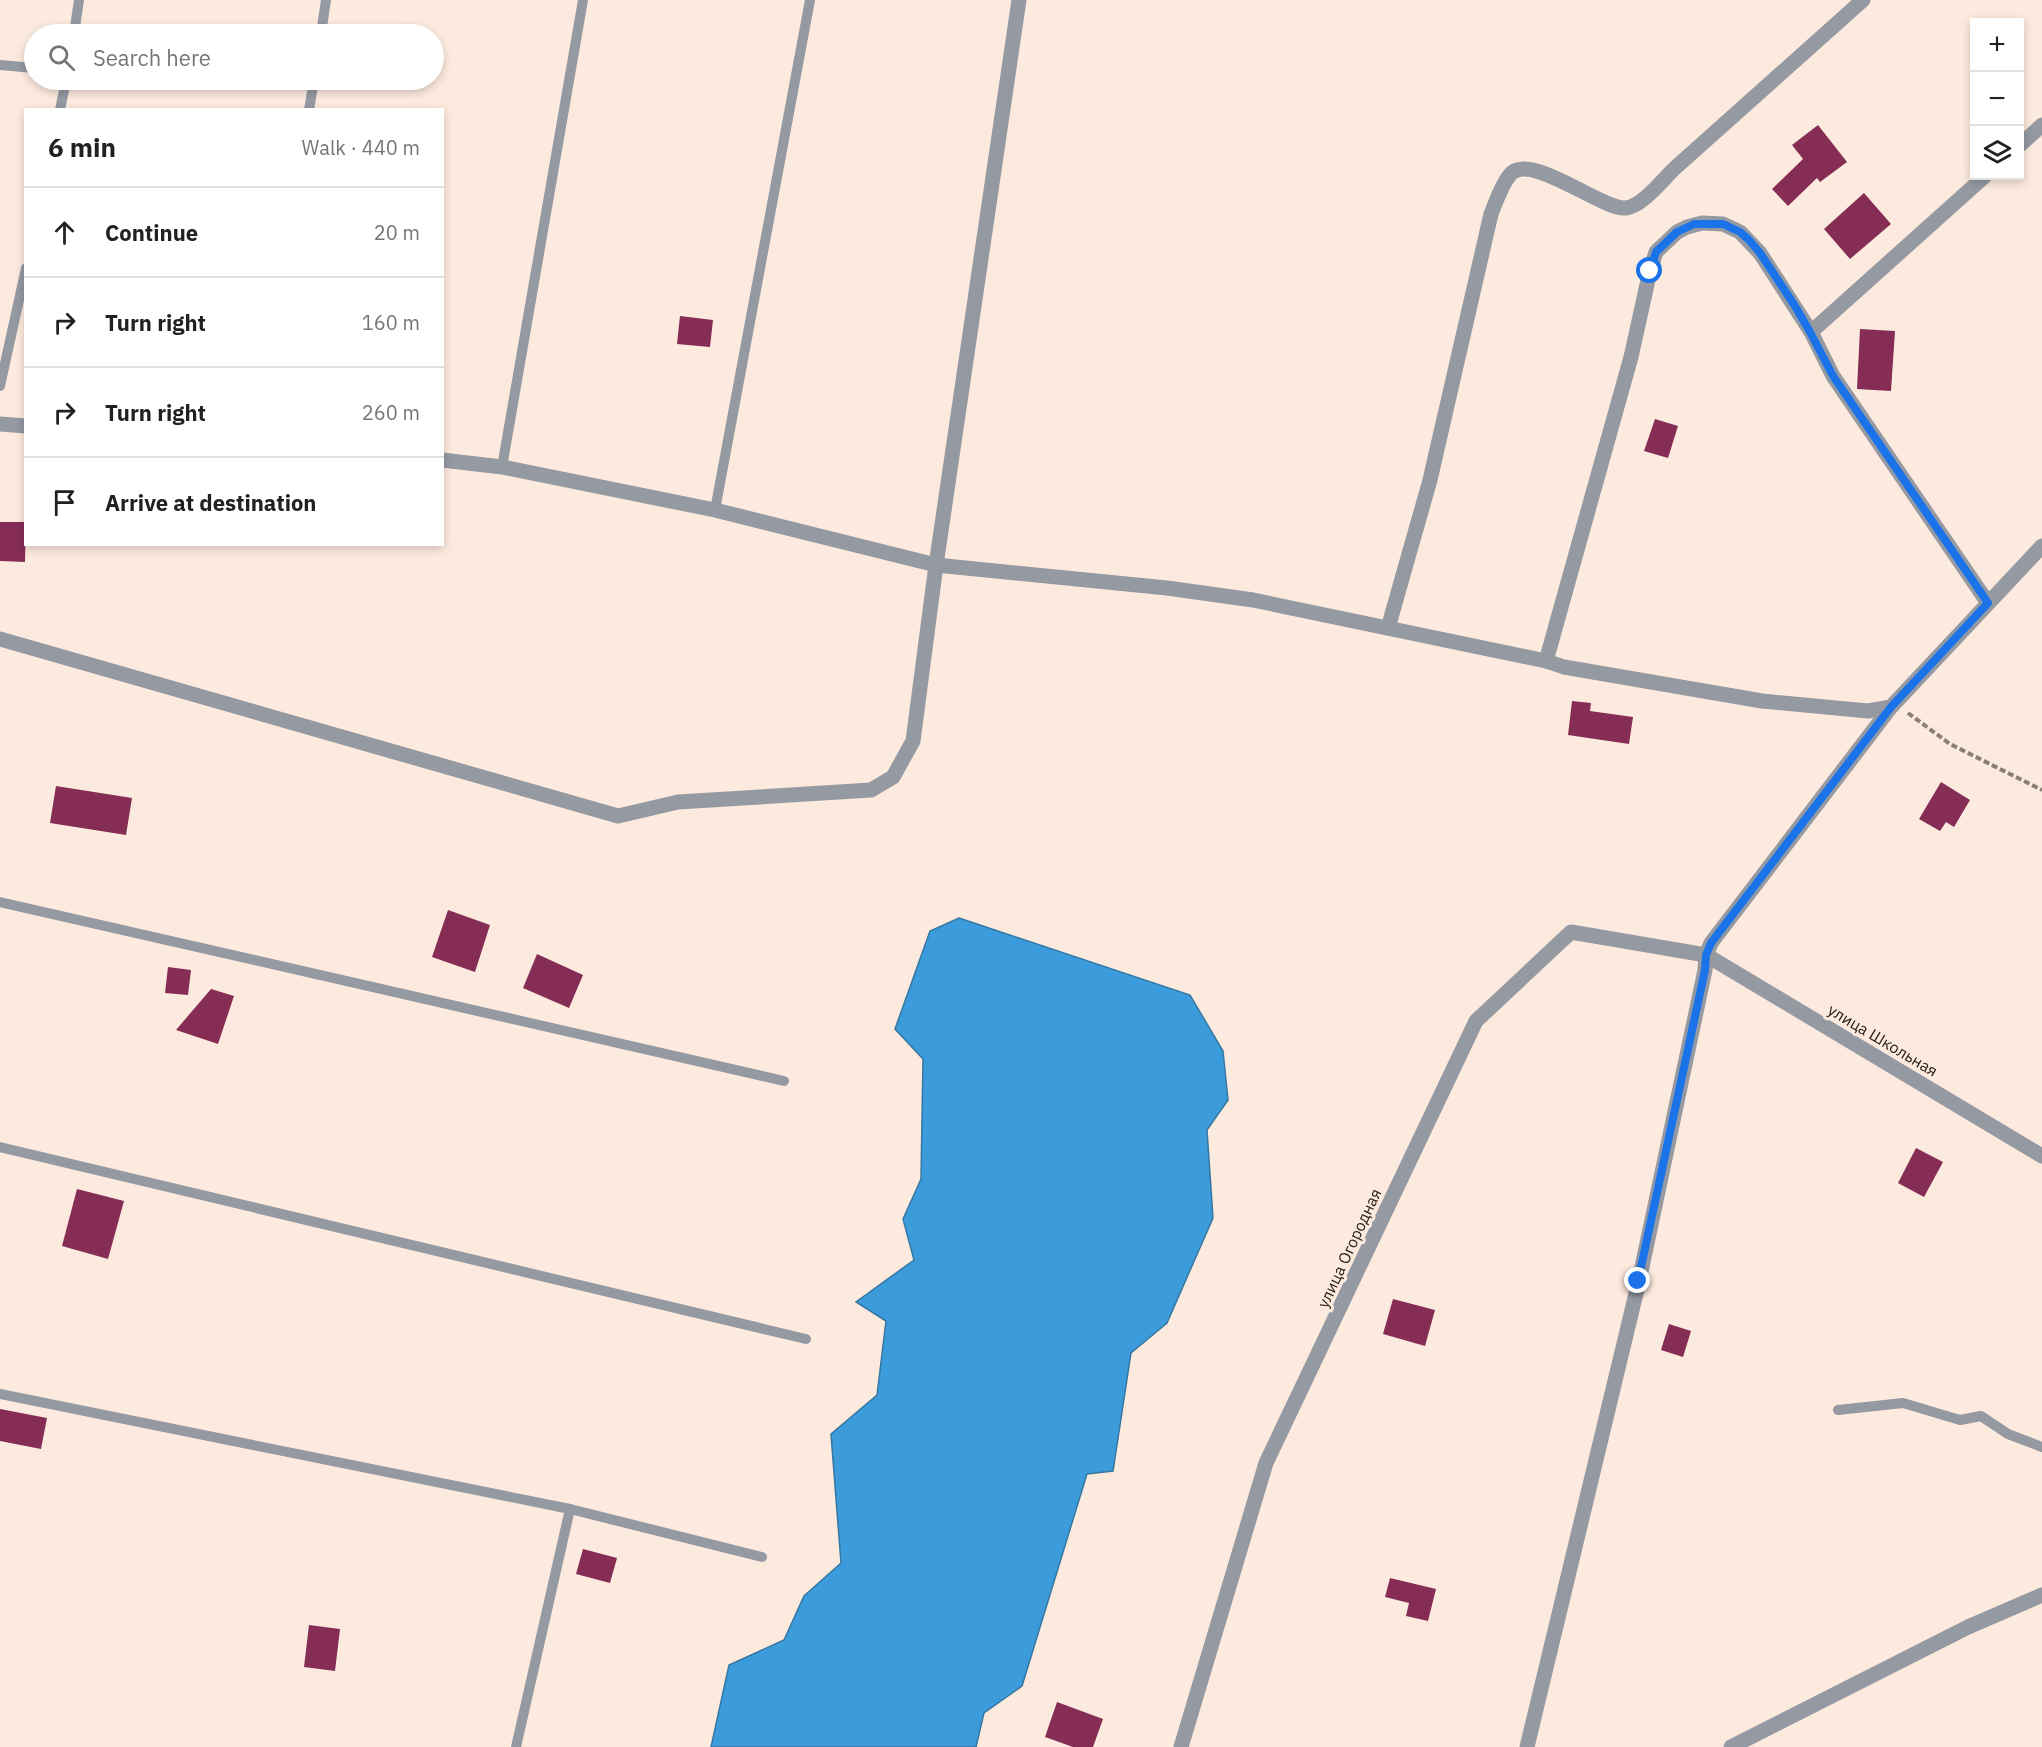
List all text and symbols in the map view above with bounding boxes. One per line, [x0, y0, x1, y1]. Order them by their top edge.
map controls [1970, 18, 2024, 180]
button: + [1970, 18, 2024, 72]
search box [24, 24, 444, 90]
icon: search [45, 41, 78, 74]
text: Search here [93, 43, 211, 72]
button: − [1970, 72, 2024, 126]
button: layers [1970, 126, 2024, 180]
text: 6 min [48, 130, 116, 164]
text: Walk · 440 m [302, 134, 420, 161]
icon: ahead [48, 216, 81, 249]
text: Continue [105, 218, 198, 247]
text: 20 m [374, 219, 420, 246]
route start [1636, 257, 1662, 283]
icon: right [48, 306, 81, 339]
text: Turn right [105, 308, 206, 337]
text: 160 m [362, 309, 420, 336]
icon: right [48, 396, 81, 429]
text: Turn right [105, 398, 206, 427]
text: 260 m [362, 399, 420, 426]
icon: arrive [48, 486, 81, 519]
text: Arrive at destination [105, 488, 316, 517]
street label: улица Школьная [1824, 999, 1942, 1081]
street label: улица Огородная [1313, 1185, 1385, 1311]
route end [1624, 1267, 1650, 1293]

